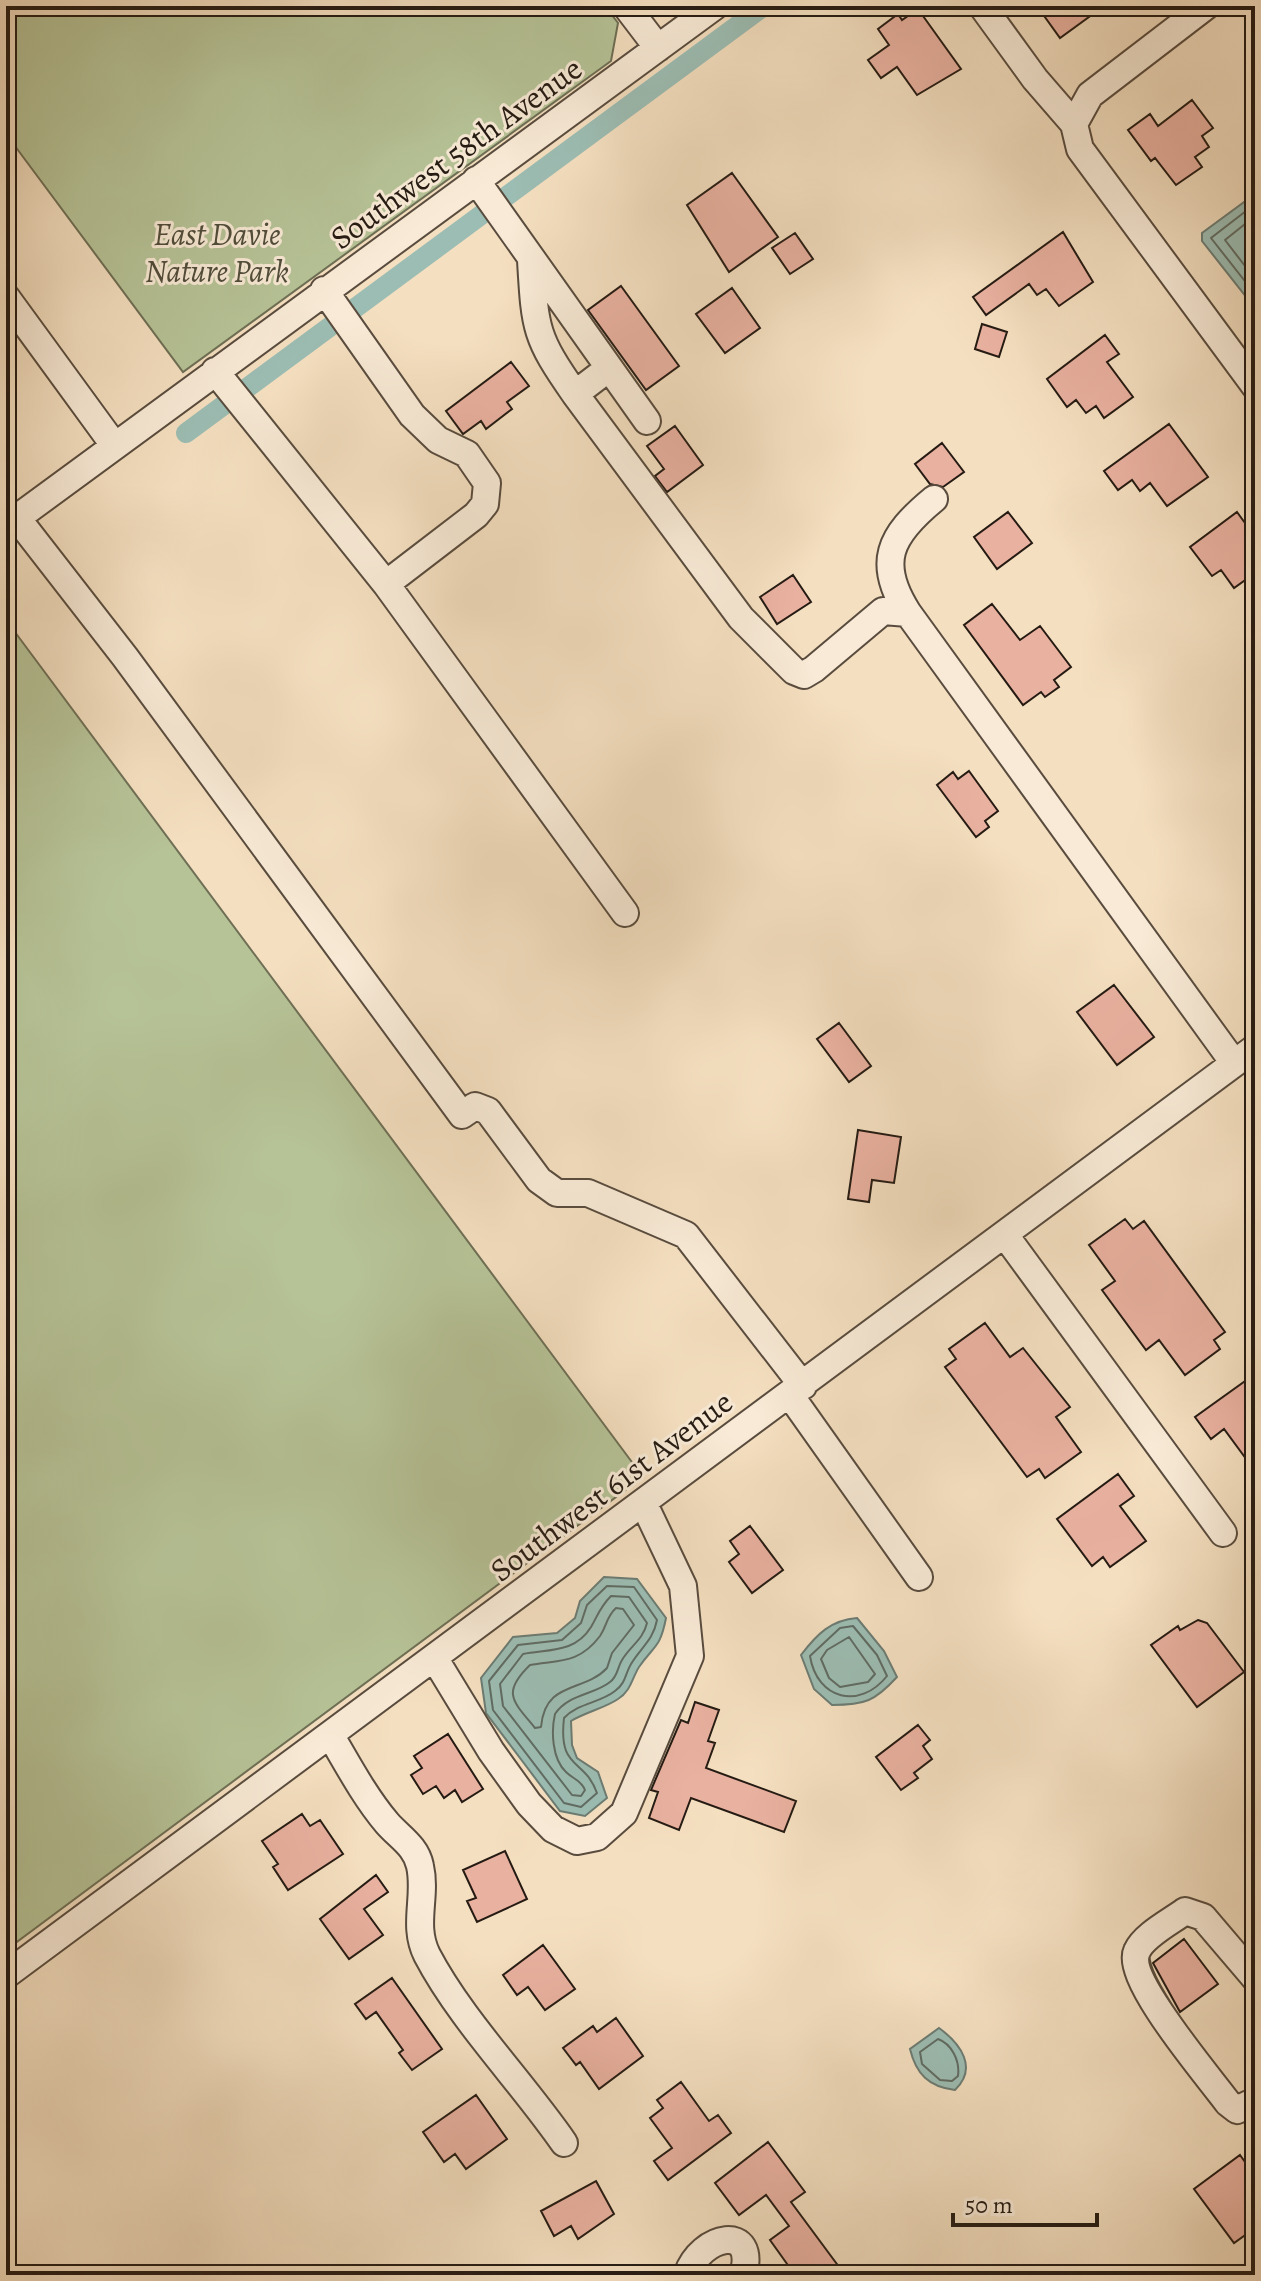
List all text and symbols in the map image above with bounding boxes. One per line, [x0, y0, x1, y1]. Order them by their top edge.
street label: Southwest 58th Avenue [321, 47, 591, 259]
park label: East Davie Nature Park [145, 212, 289, 293]
street label: Southwest 61st Avenue [481, 1380, 741, 1592]
scale bar [953, 2177, 1097, 2227]
text: 50 m [965, 2189, 1013, 2221]

